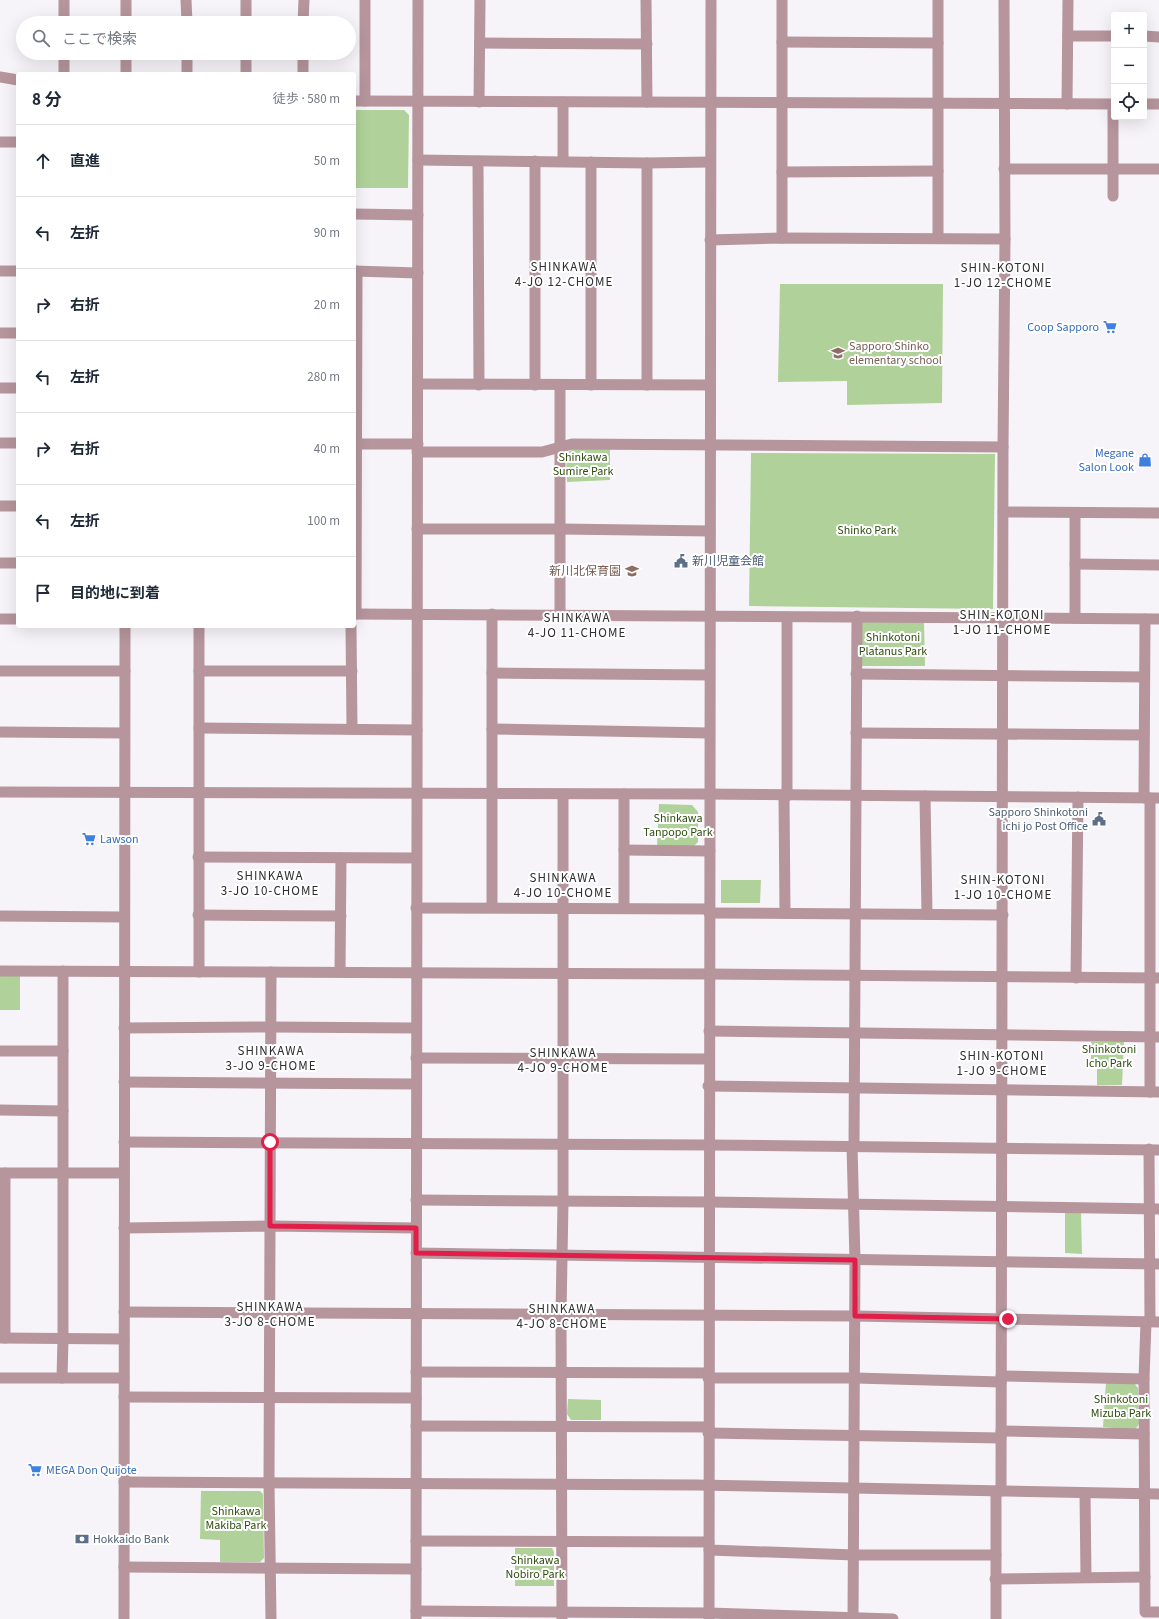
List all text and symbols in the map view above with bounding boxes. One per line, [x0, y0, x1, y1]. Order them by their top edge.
map controls [1111, 12, 1147, 120]
button: + [1111, 12, 1147, 48]
search box [16, 16, 356, 60]
icon: search [30, 27, 52, 49]
text: ここで検索 [62, 29, 137, 50]
button: − [1111, 48, 1147, 84]
button: locate [1111, 84, 1147, 120]
text: 8 分 [32, 88, 61, 112]
text: 徒歩 · 580 m [273, 90, 340, 108]
icon: ahead [32, 150, 54, 172]
text: 直進 [70, 151, 100, 172]
text: 50 m [314, 152, 340, 170]
icon: left [32, 222, 54, 244]
text: 左折 [70, 223, 100, 244]
text: 90 m [314, 224, 340, 242]
district label: SHINKAWA 4-JO 12-CHOME [515, 258, 613, 291]
district label: SHIN-KOTONI 1-JO 12-CHOME [954, 259, 1052, 292]
icon: right [32, 294, 54, 316]
text: 右折 [70, 295, 100, 316]
text: 20 m [314, 296, 340, 314]
place label: Coop Sapporo [1027, 319, 1099, 336]
supermarket icon: Coop Sapporo [1102, 319, 1118, 335]
place label: Sapporo Shinko elementary school [849, 338, 942, 369]
school or university icon: Sapporo Shinko elementary school [830, 345, 846, 361]
icon: left [32, 366, 54, 388]
text: 左折 [70, 367, 100, 388]
text: 280 m [307, 368, 340, 386]
icon: right [32, 438, 54, 460]
text: 右折 [70, 439, 100, 460]
text: 40 m [314, 440, 340, 458]
place label: Megane Salon Look [1078, 445, 1134, 476]
park label: Shinkawa Sumire Park [553, 449, 613, 480]
shop icon: Megane Salon Look [1137, 452, 1153, 468]
icon: left [32, 510, 54, 532]
text: 左折 [70, 511, 100, 532]
text: 100 m [307, 512, 340, 530]
park label: Shinko Park [837, 522, 897, 539]
public building icon: 新川児童会館 [673, 553, 689, 569]
place label: 新川児童会館 [692, 553, 764, 570]
place label: 新川北保育園 [549, 563, 621, 580]
school or university icon: 新川北保育園 [624, 563, 640, 579]
icon: arrive [32, 582, 54, 604]
text: 目的地に到着 [70, 583, 160, 604]
district label: SHIN-KOTONI 1-JO 11-CHOME [953, 606, 1051, 639]
district label: SHINKAWA 4-JO 11-CHOME [528, 609, 626, 642]
park label: Shinkotoni Platanus Park [859, 629, 927, 660]
place label: Sapporo Shinkotoni ichi jo Post Office [988, 804, 1088, 835]
park label: Shinkawa Tanpopo Park [643, 810, 713, 841]
public building icon: Sapporo Shinkotoni ichi jo Post Office [1091, 811, 1107, 827]
supermarket icon: Lawson [81, 831, 97, 847]
place label: Lawson [100, 831, 139, 848]
district label: SHINKAWA 3-JO 10-CHOME [221, 867, 319, 900]
district label: SHINKAWA 4-JO 10-CHOME [514, 869, 612, 902]
district label: SHIN-KOTONI 1-JO 10-CHOME [954, 871, 1052, 904]
park label: Shinkotoni Icho Park [1082, 1041, 1136, 1072]
district label: SHINKAWA 3-JO 9-CHOME [225, 1042, 317, 1075]
district label: SHINKAWA 4-JO 9-CHOME [517, 1044, 609, 1077]
district label: SHIN-KOTONI 1-JO 9-CHOME [956, 1047, 1048, 1080]
route start [261, 1133, 279, 1151]
district label: SHINKAWA 3-JO 8-CHOME [224, 1298, 316, 1331]
district label: SHINKAWA 4-JO 8-CHOME [516, 1300, 608, 1333]
route end [999, 1310, 1017, 1328]
park label: Shinkotoni Mizuba Park [1091, 1391, 1151, 1422]
supermarket icon: MEGA Don Quijote [27, 1462, 43, 1478]
place label: MEGA Don Quijote [46, 1462, 137, 1479]
park label: Shinkawa Makiba Park [205, 1503, 267, 1534]
bank icon: Hokkaido Bank [74, 1531, 90, 1547]
place label: Hokkaido Bank [93, 1531, 169, 1548]
park label: Shinkawa Nobiro Park [505, 1552, 565, 1583]

